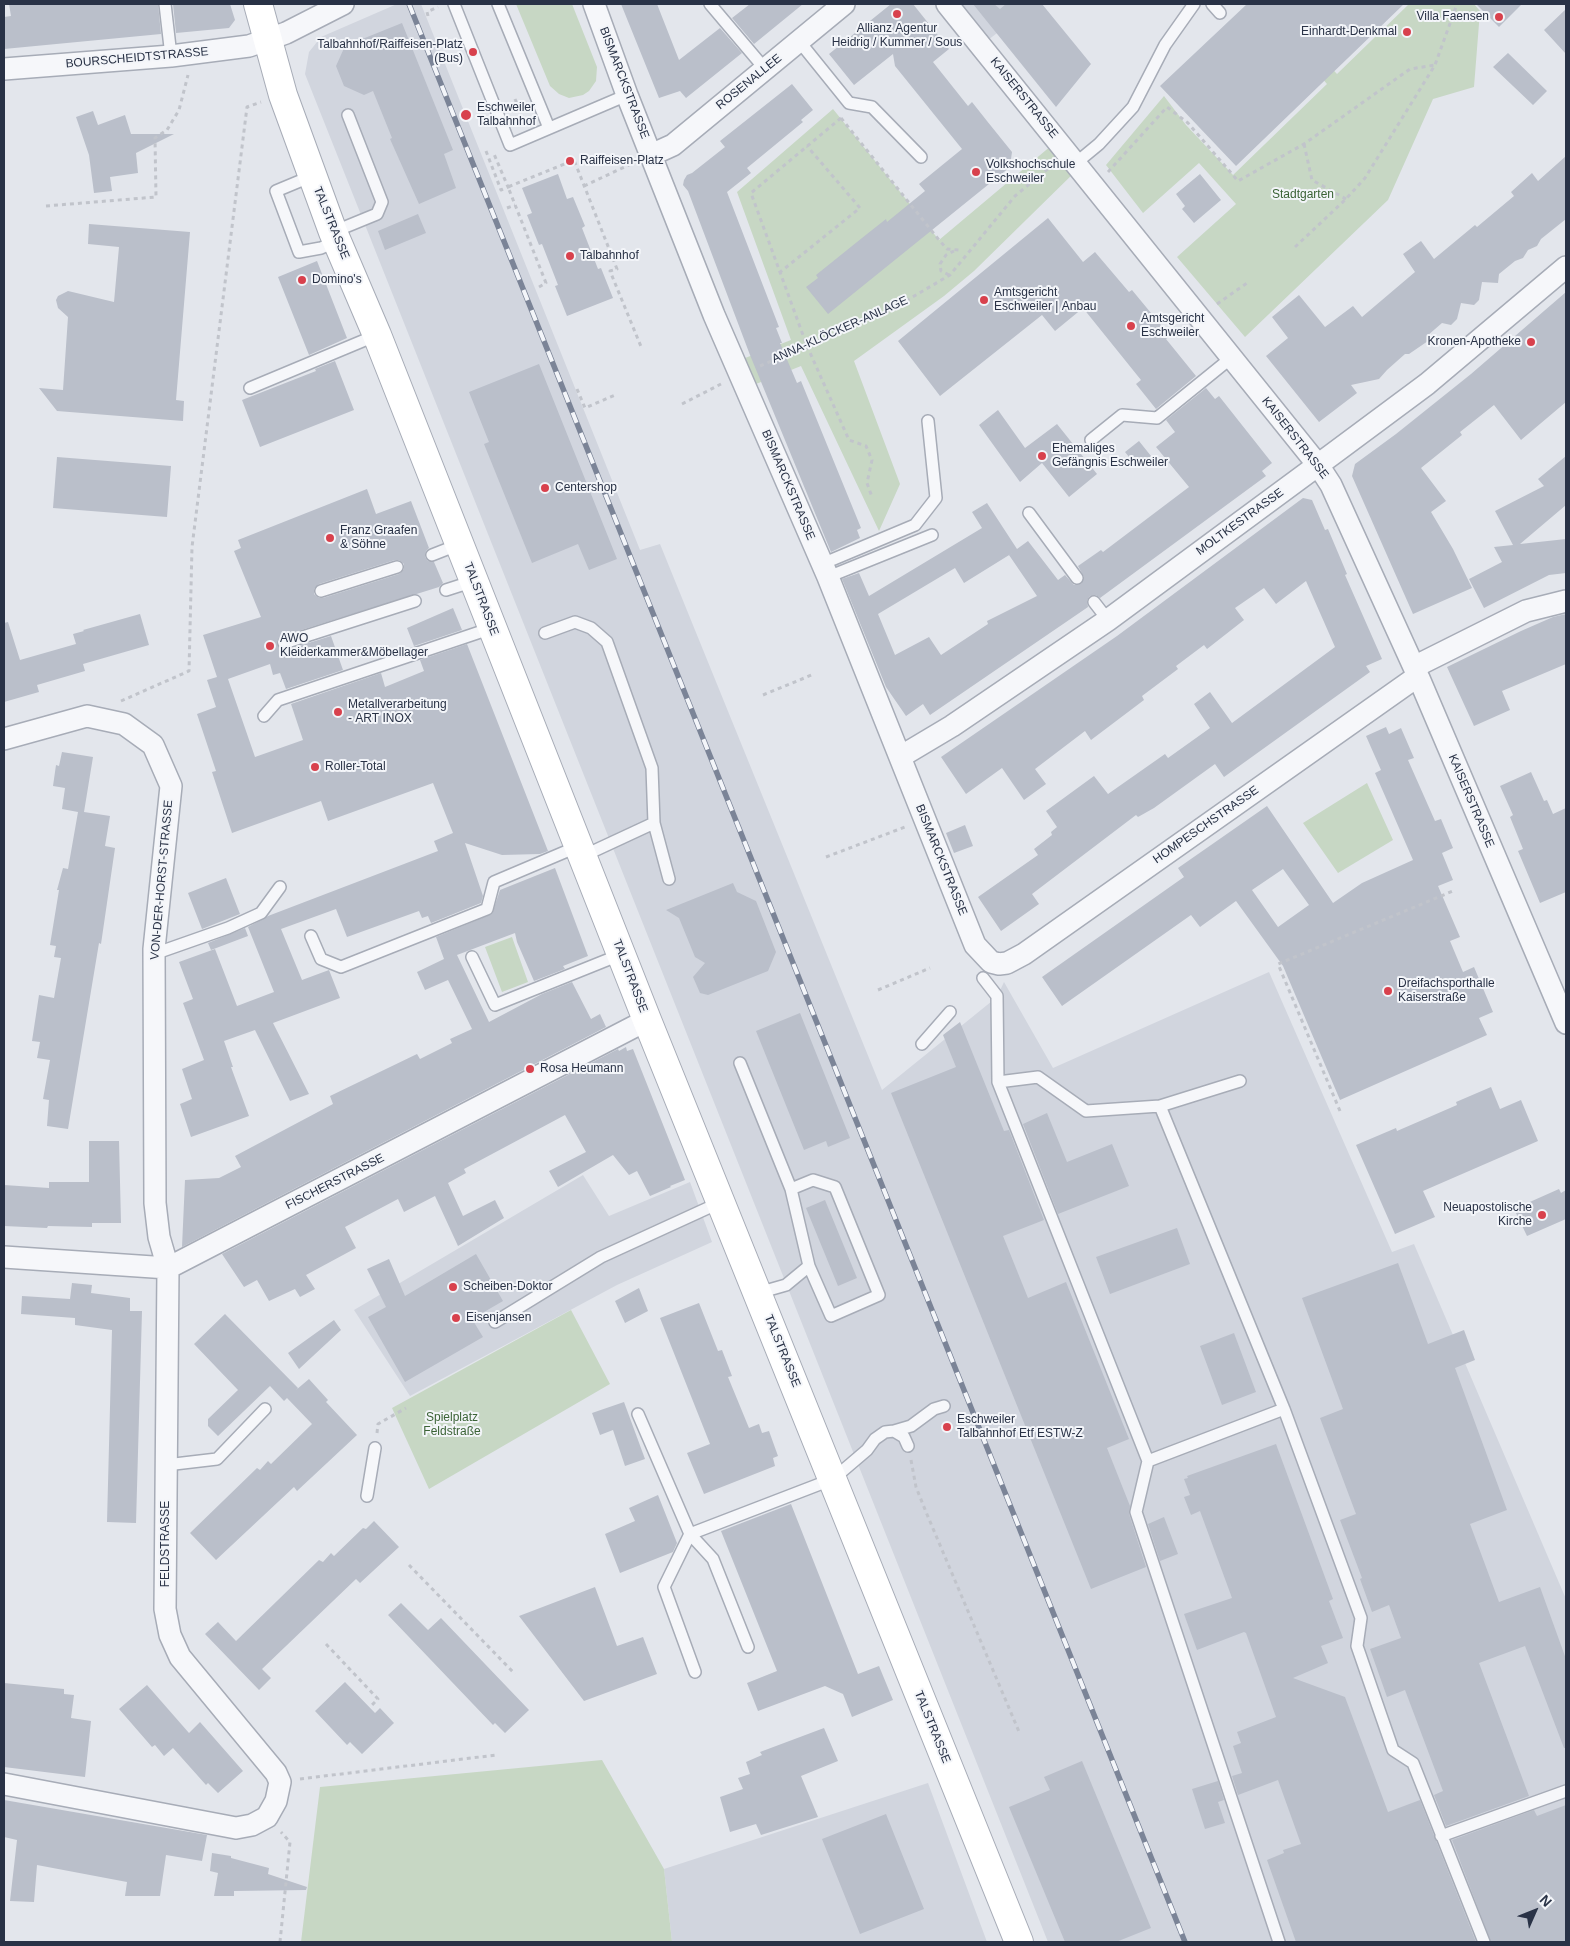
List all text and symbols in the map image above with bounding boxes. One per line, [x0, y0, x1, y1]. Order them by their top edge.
marker: Allianz Agentur Heidrig / Kummer / Sous [891, 8, 903, 20]
place label: Villa Faensen [1417, 10, 1489, 24]
marker: Villa Faensen [1493, 11, 1505, 23]
place label: Allianz Agentur Heidrig / Kummer / Sous [832, 22, 962, 50]
street label: BISMARCKSTRASSE [596, 25, 652, 141]
place label: Einhardt-Denkmal [1301, 25, 1397, 39]
marker: Einhardt-Denkmal [1401, 26, 1413, 38]
place label: Talbahnhof/Raiffeisen-Platz (Bus) [317, 38, 463, 66]
street label: BOURSCHEIDTSTRASSE [65, 45, 209, 71]
marker: Talbahnhof/Raiffeisen-Platz (Bus) [467, 46, 479, 58]
street label: ROSENALLEE [713, 51, 785, 113]
street label: KAISERSTRASSE [987, 55, 1061, 141]
place label: Eschweiler Talbahnhof [477, 101, 536, 129]
marker: Eschweiler Talbahnhof [459, 108, 473, 122]
place label: Raiffeisen-Platz [580, 154, 664, 168]
marker: Raiffeisen-Platz [564, 155, 576, 167]
place label: Volkshochschule Eschweiler [986, 158, 1075, 186]
marker: Volkshochschule Eschweiler [970, 166, 982, 178]
street label: TALSTRASSE [310, 185, 352, 261]
park label: Stadtgarten [1272, 188, 1334, 202]
place label: Talbahnhof [580, 249, 639, 263]
marker: Talbahnhof [564, 250, 576, 262]
place label: Domino's [312, 273, 362, 287]
marker: Domino's [296, 274, 308, 286]
place label: Amtsgericht Eschweiler | Anbau [994, 286, 1097, 314]
street label: ANNA-KLÖCKER-ANLAGE [770, 293, 910, 367]
marker: Amtsgericht Eschweiler | Anbau [978, 294, 990, 306]
place label: Amtsgericht Eschweiler [1141, 312, 1204, 340]
marker: Amtsgericht Eschweiler [1125, 320, 1137, 332]
place label: Kronen-Apotheke [1428, 335, 1521, 349]
marker: Kronen-Apotheke [1525, 336, 1537, 348]
street label: KAISERSTRASSE [1259, 394, 1331, 482]
street label: BISMARCKSTRASSE [758, 428, 818, 542]
place label: Ehemaliges Gefängnis Eschweiler [1052, 442, 1168, 470]
marker: Ehemaliges Gefängnis Eschweiler [1036, 450, 1048, 462]
place label: Centershop [555, 481, 617, 495]
marker: Centershop [539, 482, 551, 494]
street label: MOLTKESTRASSE [1194, 485, 1286, 559]
place label: Franz Graafen & Söhne [340, 524, 417, 552]
marker: Franz Graafen & Söhne [324, 532, 336, 544]
street label: TALSTRASSE [460, 560, 502, 638]
place label: AWO Kleiderkammer&Möbellager [280, 632, 428, 660]
marker: AWO Kleiderkammer&Möbellager [264, 640, 276, 652]
place label: Metallverarbeitung - ART INOX [348, 698, 447, 726]
marker: Metallverarbeitung - ART INOX [332, 706, 344, 718]
street label: KAISERSTRASSE [1445, 752, 1497, 850]
place label: Roller-Total [325, 760, 386, 774]
marker: Roller-Total [309, 761, 321, 773]
street label: HOMPESCHSTRASSE [1151, 783, 1261, 867]
street label: VON-DER-HORST-STRASSE [148, 799, 176, 961]
street label: BISMARCKSTRASSE [912, 802, 970, 918]
street label: TALSTRASSE [609, 937, 651, 1015]
place label: Dreifachsporthalle Kaiserstraße [1398, 977, 1495, 1005]
marker: Dreifachsporthalle Kaiserstraße [1382, 985, 1394, 997]
place label: Rosa Heumann [540, 1062, 623, 1076]
marker: Rosa Heumann [524, 1063, 536, 1075]
street label: FISCHERSTRASSE [283, 1151, 387, 1213]
place label: Neuapostolische Kirche [1443, 1201, 1532, 1229]
marker: Neuapostolische Kirche [1536, 1209, 1548, 1221]
place label: Scheiben-Doktor [463, 1280, 552, 1294]
marker: Scheiben-Doktor [447, 1281, 459, 1293]
place label: Eisenjansen [466, 1311, 531, 1325]
marker: Eisenjansen [450, 1312, 462, 1324]
street label: TALSTRASSE [761, 1313, 803, 1389]
park label: Spielplatz Feldstraße [423, 1411, 481, 1439]
place label: Eschweiler Talbahnhof Etf ESTW-Z [957, 1413, 1083, 1441]
marker: Eschweiler Talbahnhof Etf ESTW-Z [941, 1421, 953, 1433]
street label: FELDSTRASSE [159, 1501, 173, 1587]
street label: TALSTRASSE [911, 1689, 953, 1765]
north arrow [1510, 1886, 1560, 1936]
text: N [1537, 1891, 1555, 1910]

